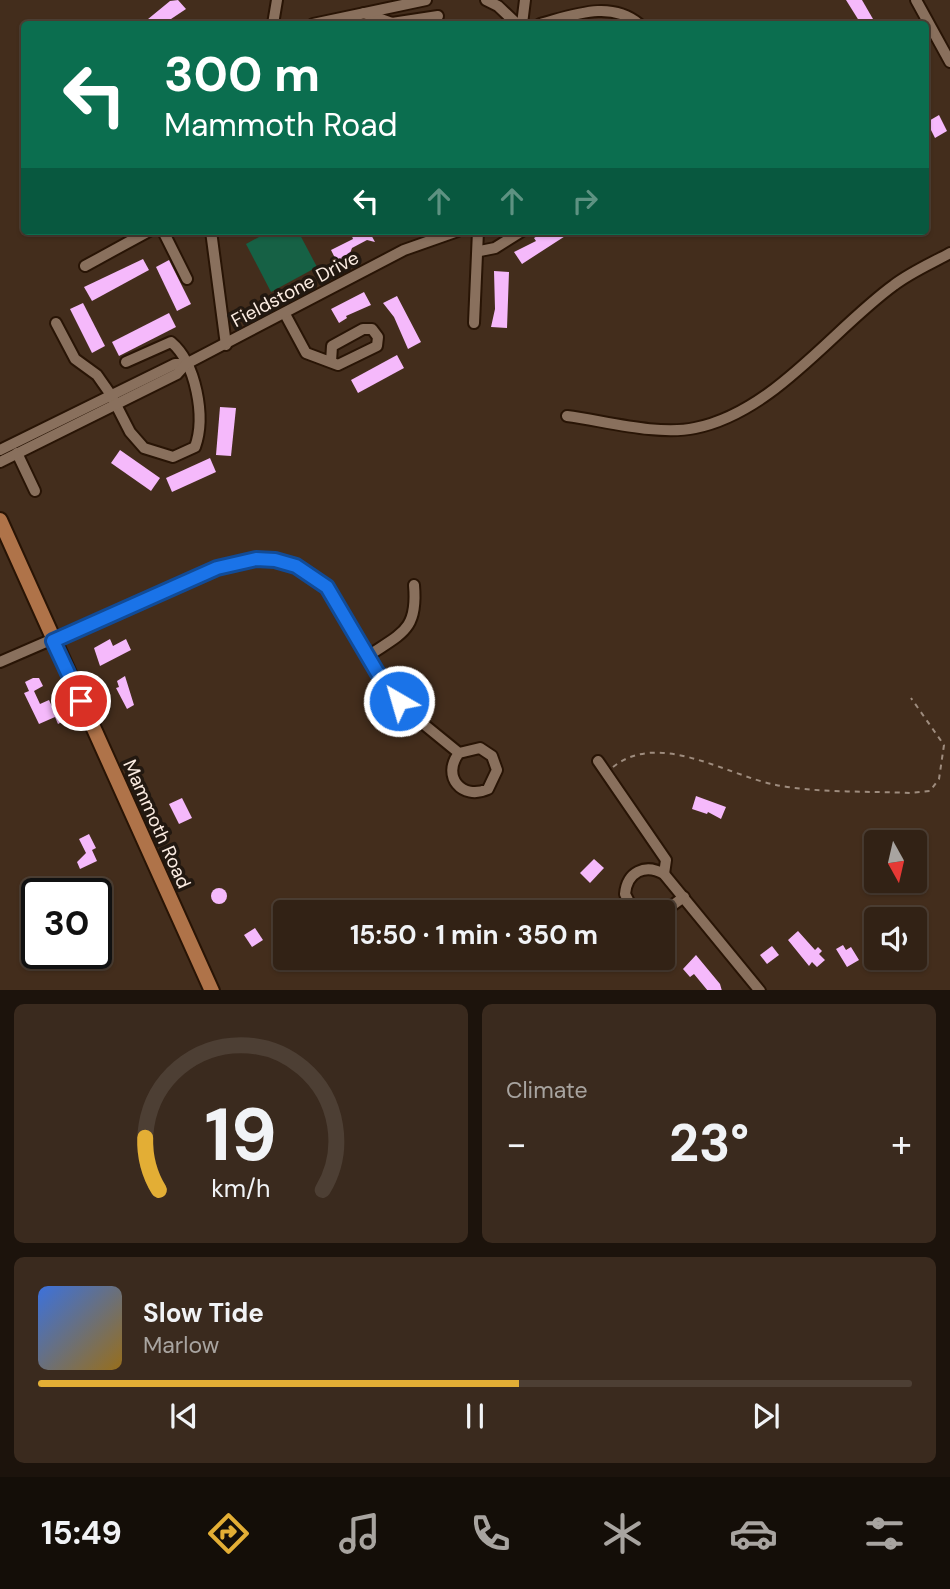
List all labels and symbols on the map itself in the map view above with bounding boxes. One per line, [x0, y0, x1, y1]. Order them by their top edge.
street label: Fieldstone Drive [227, 245, 363, 333]
position arrow [362, 664, 436, 738]
pin [51, 671, 111, 731]
street label: Mammoth Road [117, 756, 197, 892]
north arrow [864, 830, 928, 892]
speed limit sign: 30 [21, 878, 112, 969]

